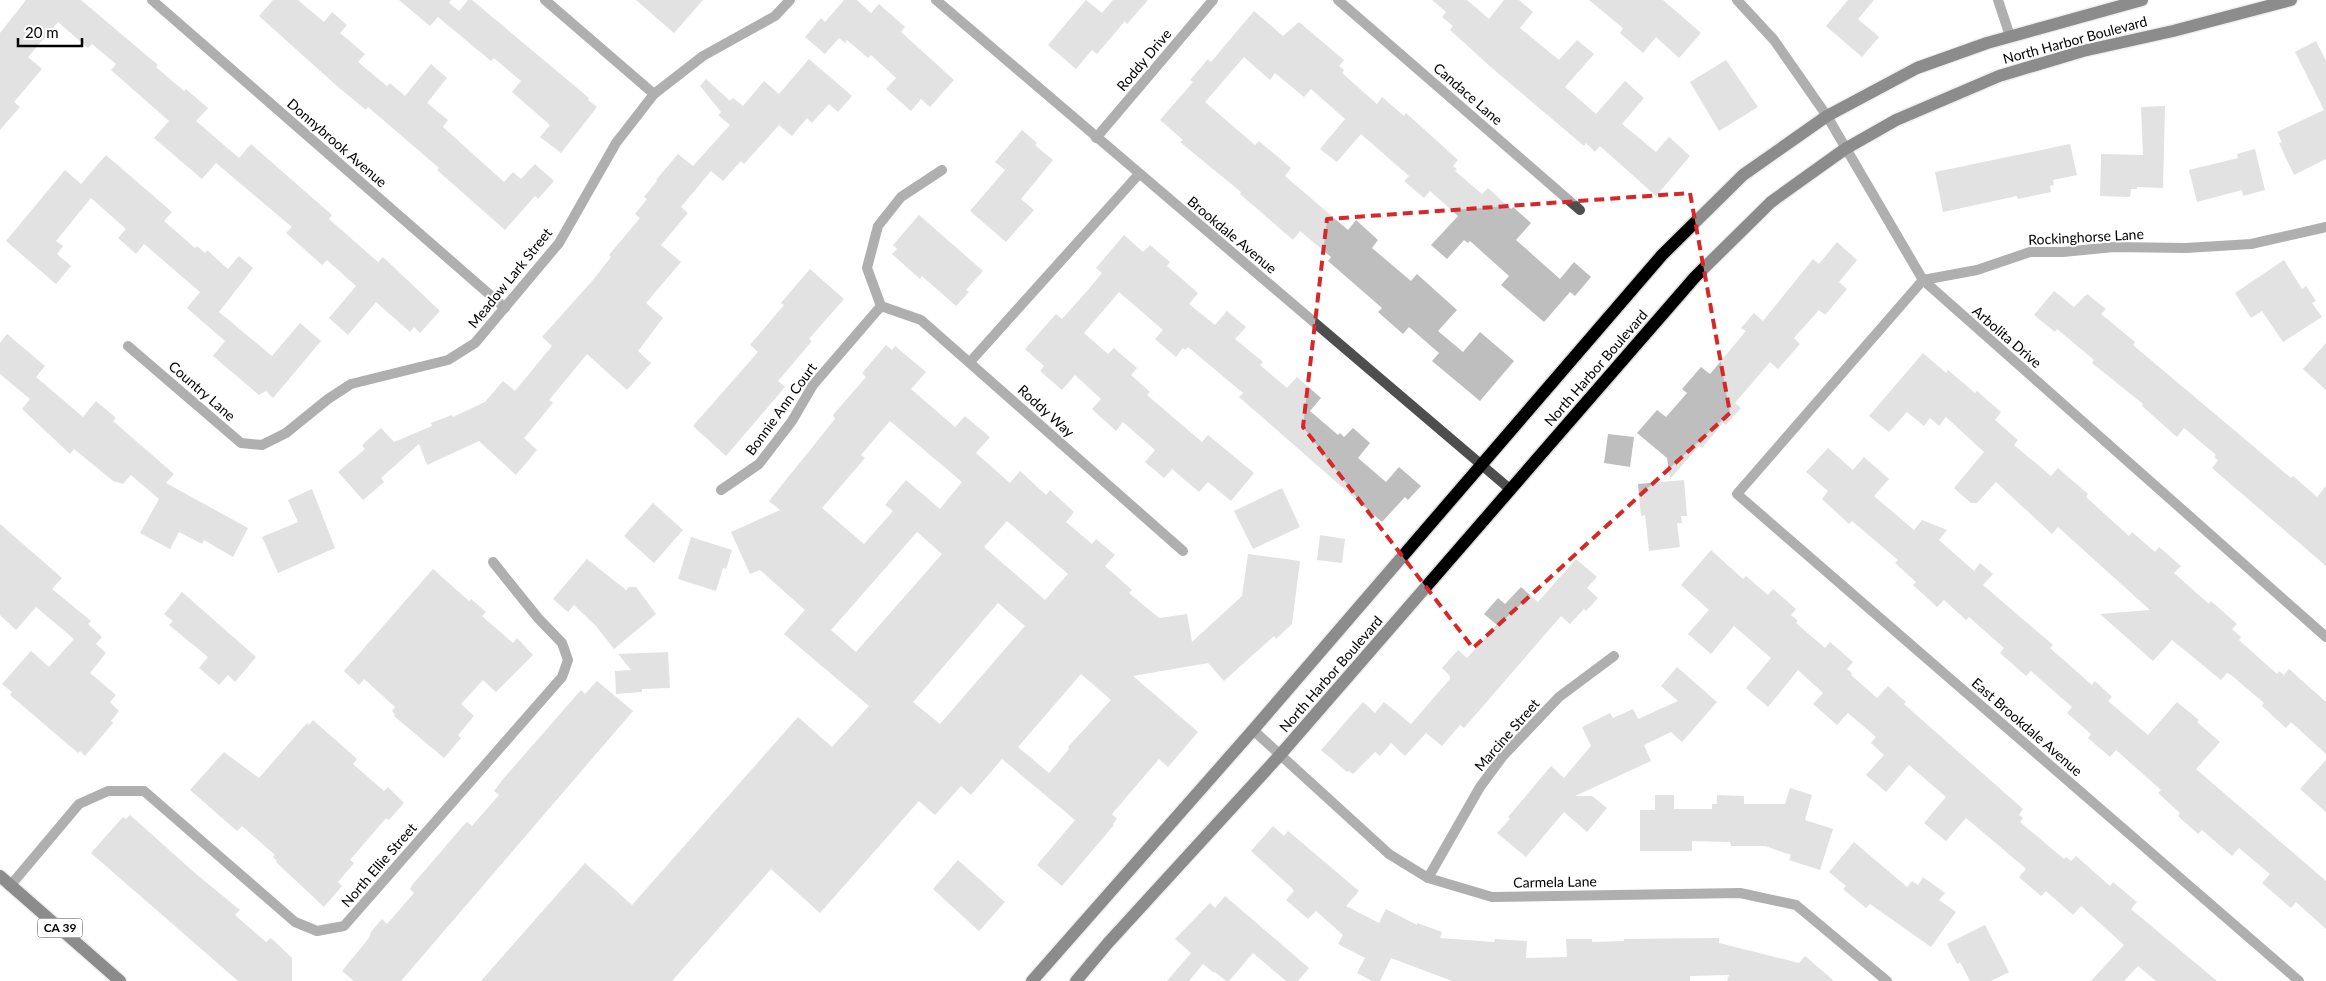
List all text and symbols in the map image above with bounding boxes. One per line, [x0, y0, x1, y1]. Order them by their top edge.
street label: North Harbor Boulevard [2001, 12, 2149, 67]
scale bar [18, 15, 81, 47]
text: 20 m [25, 23, 59, 41]
street label: Roddy Drive [1113, 25, 1174, 94]
street label: Candace Lane [1430, 59, 1506, 128]
street label: Donnybrook Avenue [284, 95, 391, 190]
street label: Brookdale Avenue [1184, 192, 1280, 277]
street label: Meadow Lark Street [464, 224, 555, 331]
street label: Rockinghorse Lane [2028, 225, 2144, 248]
street label: Arbolita Drive [1969, 302, 2045, 371]
street label: North Harbor Boulevard [1540, 306, 1651, 429]
street label: Country Lane [166, 357, 239, 424]
street label: Bonnie Ann Court [741, 359, 820, 458]
street label: Roddy Way [1015, 381, 1079, 441]
street label: North Harbor Boulevard [1275, 612, 1386, 735]
street label: East Brookdale Avenue [1969, 674, 2086, 779]
street label: Marcine Street [1471, 695, 1543, 774]
street label: North Ellie Street [338, 819, 420, 910]
street label: Carmela Lane [1513, 872, 1597, 891]
road number: CA 39 [38, 918, 82, 938]

